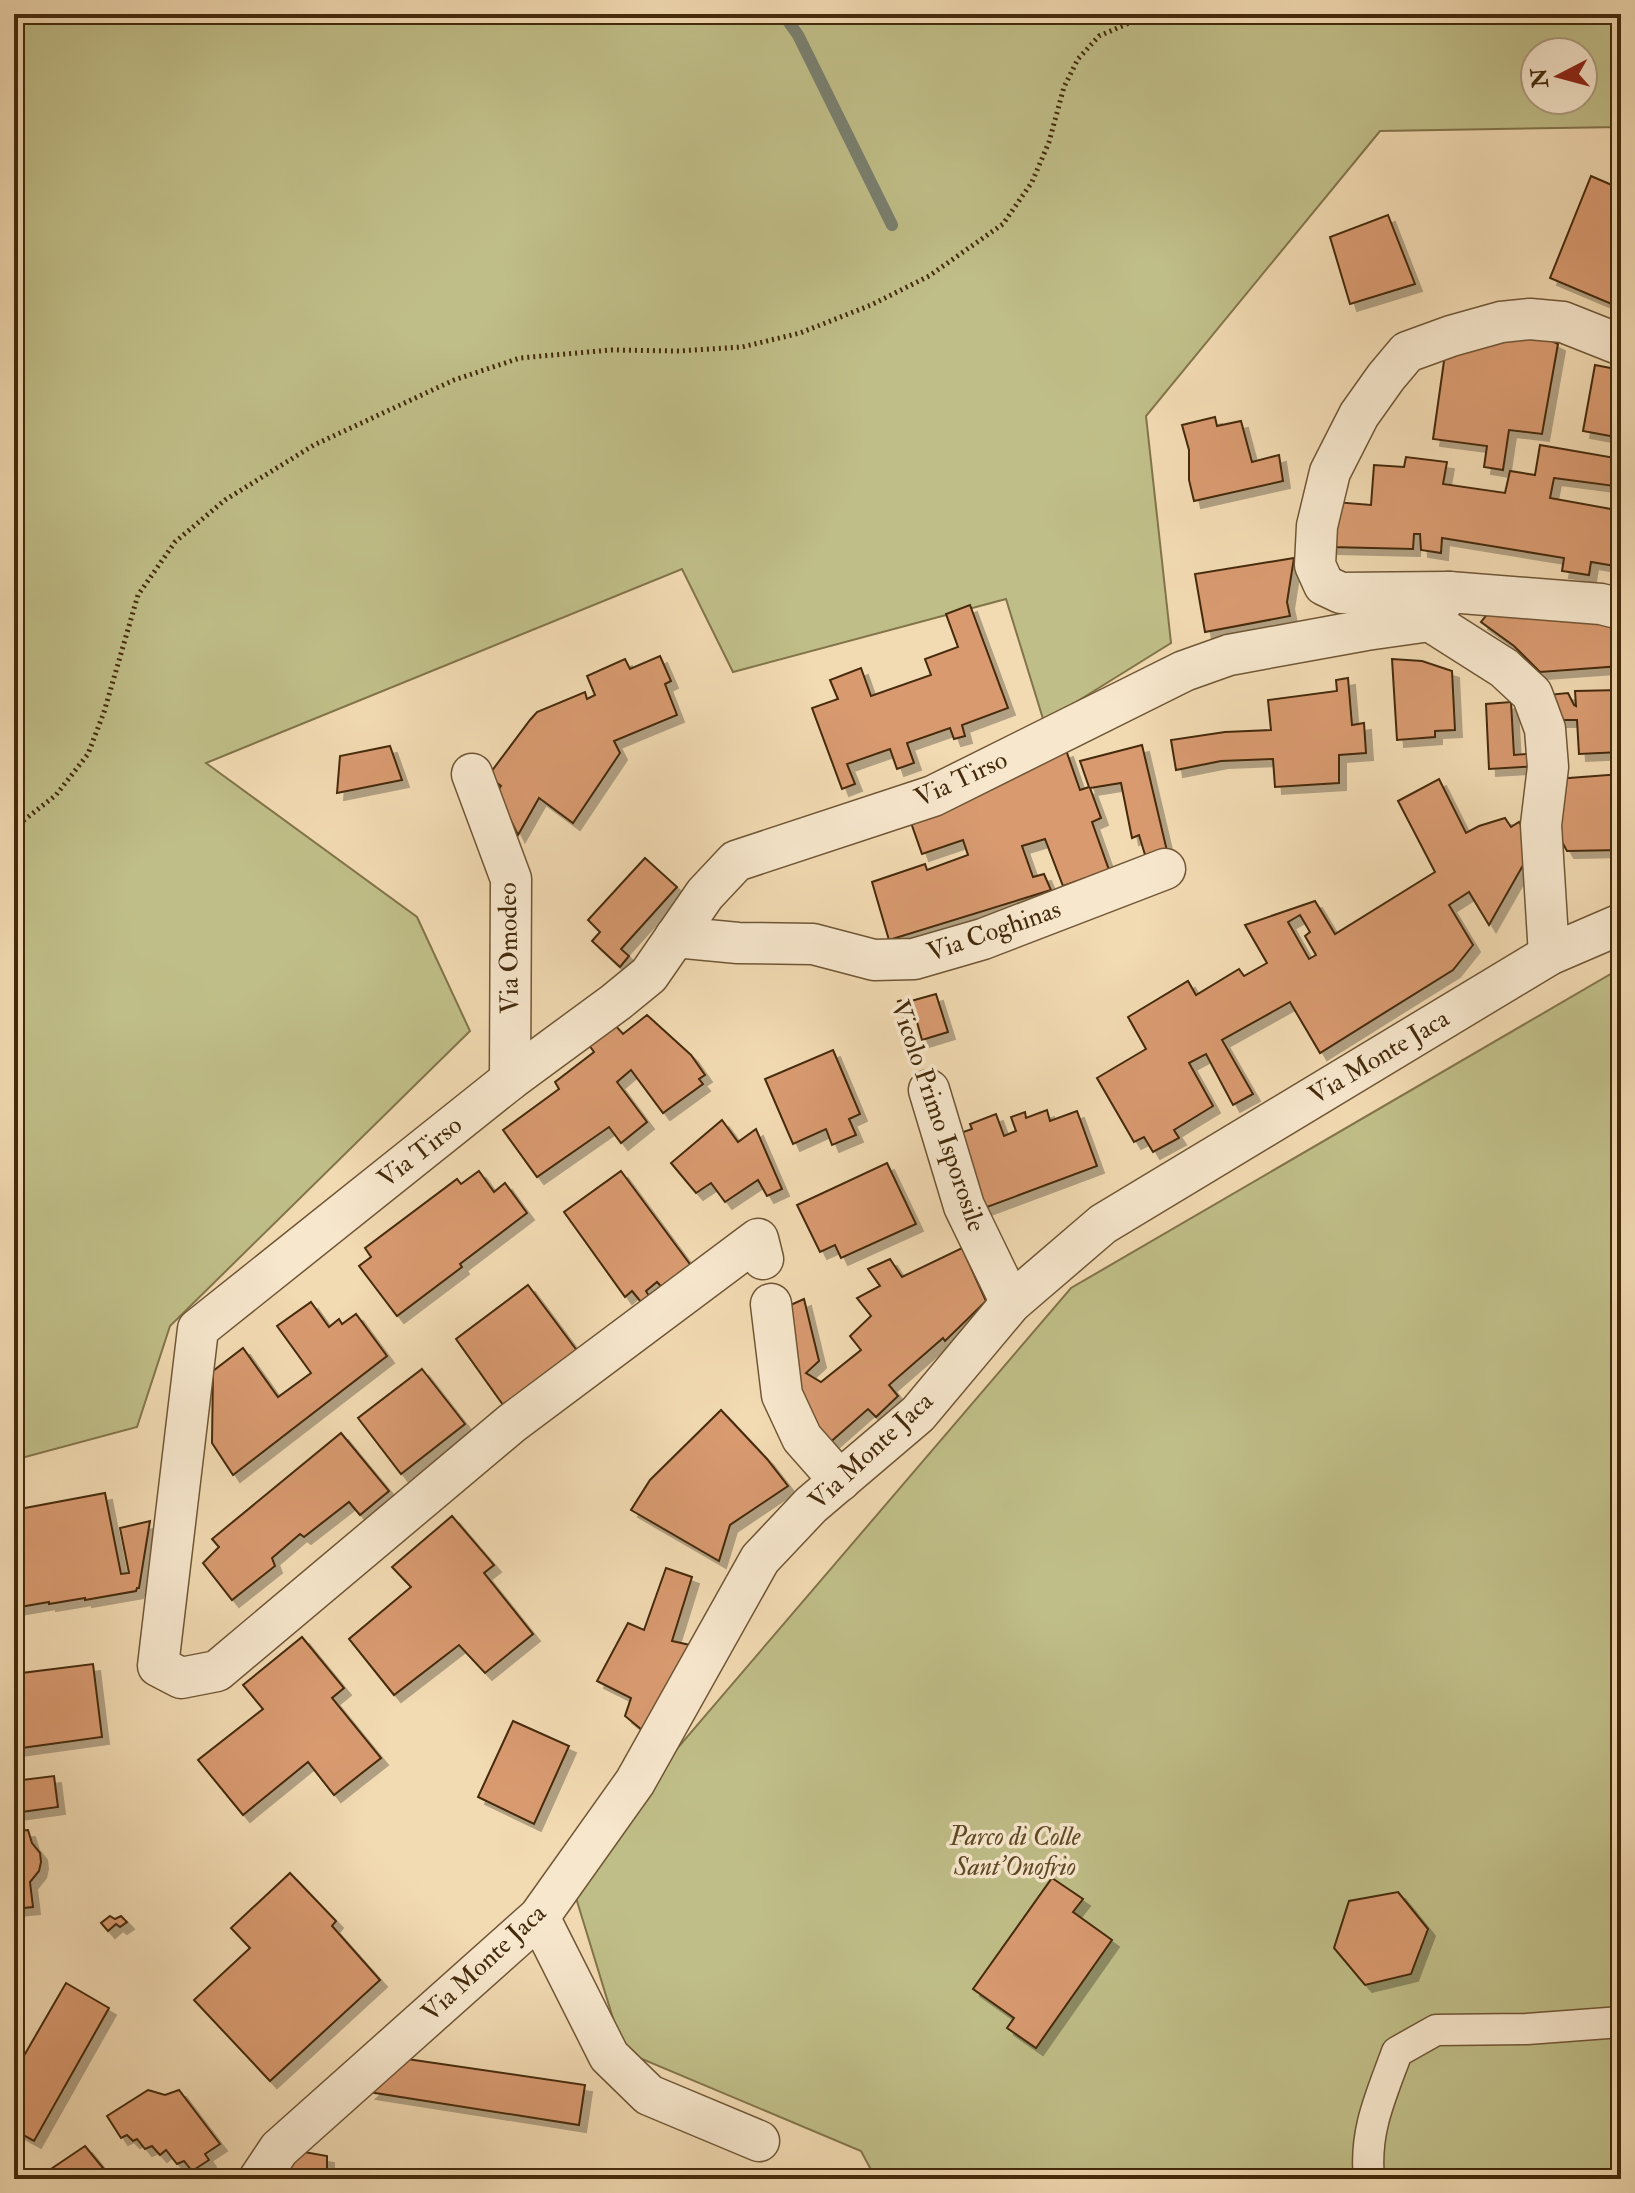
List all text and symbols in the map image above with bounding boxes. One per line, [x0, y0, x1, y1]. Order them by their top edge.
north arrow [1519, 36, 1599, 116]
text: N [1525, 66, 1555, 90]
street label: Via Tirso [910, 744, 1012, 814]
street label: Via Omodeo [492, 882, 526, 1014]
street label: Via Coghinas [923, 893, 1065, 969]
street label: Vicolo Primo Isporosile [882, 996, 993, 1236]
street label: Via Monte Jaca [1303, 1002, 1455, 1112]
street label: Via Tirso [371, 1109, 469, 1195]
street label: Via Monte Jaca [802, 1385, 940, 1517]
park label: Parco di Colle Sant'Onofrio [949, 1821, 1081, 1883]
street label: Via Monte Jaca [415, 1897, 553, 2029]

